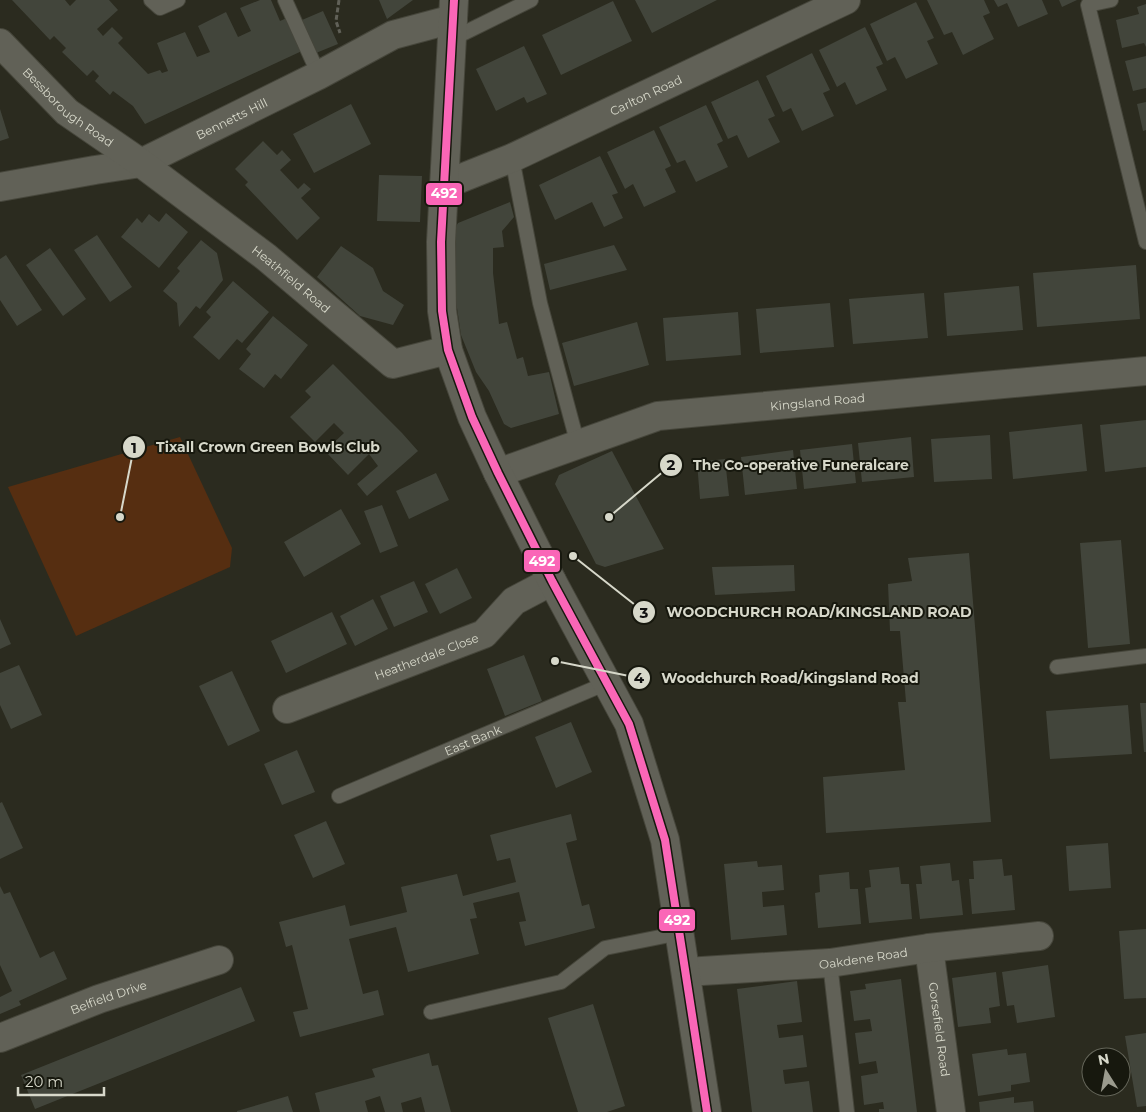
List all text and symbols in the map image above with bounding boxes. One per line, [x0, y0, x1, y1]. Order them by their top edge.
street label: Bessborough Road [20, 64, 117, 150]
street label: Carlton Road [607, 71, 684, 118]
street label: Bennetts Hill [193, 94, 270, 142]
line badge: 492 [425, 182, 463, 206]
text: 492 [431, 184, 457, 202]
street label: Heathfield Road [249, 242, 334, 316]
street label: Kingsland Road [769, 389, 866, 413]
callout: Tixall Crown Green Bowls Club [121, 433, 390, 462]
text: 1 [131, 438, 137, 457]
text: Tixall Crown Green Bowls Club [156, 438, 380, 456]
callout: The Co-operative Funeralcare [658, 450, 919, 479]
text: 2 [667, 455, 676, 474]
text: The Co-operative Funeralcare [693, 456, 909, 474]
line badge: 492 [523, 549, 561, 573]
text: 492 [529, 552, 555, 570]
callout: WOODCHURCH ROAD/KINGSLAND ROAD [631, 598, 981, 627]
text: 3 [639, 603, 649, 622]
text: WOODCHURCH ROAD/KINGSLAND ROAD [666, 603, 972, 621]
street label: Heatherdale Close [372, 629, 480, 683]
callout: Woodchurch Road/Kingsland Road [626, 664, 929, 693]
text: 4 [634, 668, 645, 687]
text: Woodchurch Road/Kingsland Road [661, 669, 919, 687]
street label: East Bank [442, 721, 504, 758]
line badge: 492 [658, 908, 696, 932]
text: 492 [664, 911, 690, 929]
street label: Oakdene Road [819, 944, 909, 971]
street label: Belfield Drive [68, 977, 148, 1017]
street label: Gorsefield Road [926, 981, 954, 1077]
north arrow [1081, 1047, 1131, 1097]
text: N [1096, 1049, 1111, 1069]
scale bar [18, 1064, 104, 1096]
text: 20 m [25, 1072, 63, 1091]

